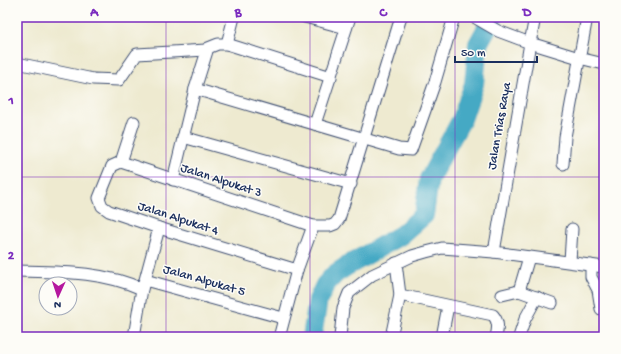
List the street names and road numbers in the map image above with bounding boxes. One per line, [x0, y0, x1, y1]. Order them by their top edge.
street label: Jalan Trias Raya [485, 80, 515, 171]
street label: Jalan Alpukat 3 [178, 161, 264, 201]
street label: Jalan Alpukat 4 [136, 199, 220, 239]
street label: Jalan Alpukat 5 [161, 262, 247, 300]

